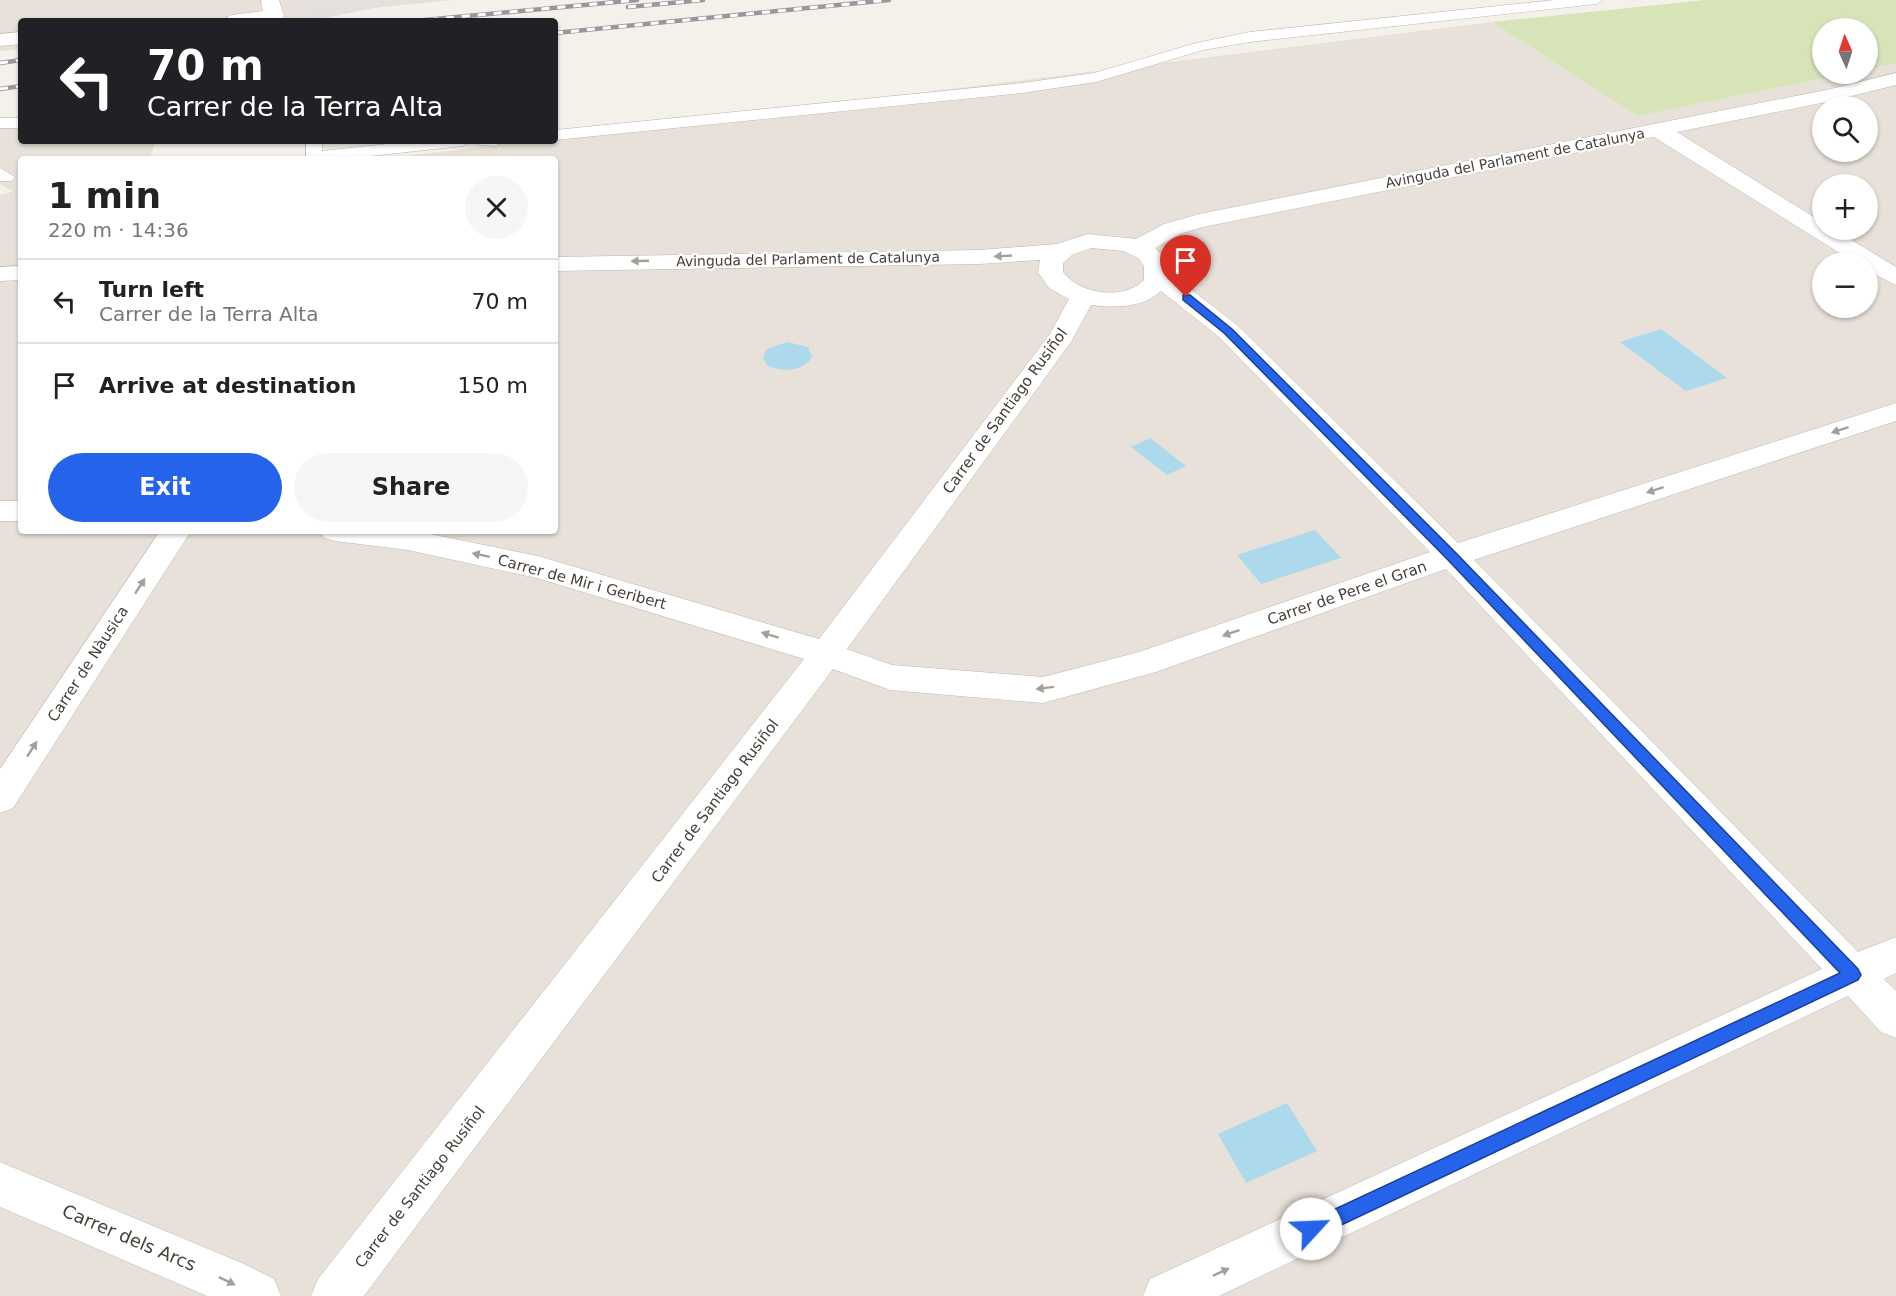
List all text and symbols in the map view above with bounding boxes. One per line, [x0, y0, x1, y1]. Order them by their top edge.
north arrow [1812, 18, 1878, 84]
map controls [1812, 18, 1878, 318]
text: 70 m [147, 41, 264, 90]
icon: left [48, 42, 126, 120]
text: Carrer de la Terra Alta [147, 91, 443, 122]
button: search [1812, 96, 1878, 162]
street label: Avinguda del Parlament de Catalunya [1384, 125, 1646, 191]
button: + [1812, 174, 1878, 240]
text: 1 min [48, 175, 161, 216]
button: close [465, 176, 528, 239]
text: 220 m · 14:36 [48, 218, 189, 242]
pin [1160, 235, 1211, 297]
icon: arrive [1169, 244, 1202, 277]
street label: Avinguda del Parlament de Catalunya [676, 249, 940, 269]
one-way arrow [993, 251, 1012, 260]
button: − [1812, 252, 1878, 318]
one-way arrow [631, 257, 650, 266]
text: Turn left [99, 277, 204, 302]
icon: left [48, 285, 81, 318]
text: 70 m [472, 289, 528, 314]
text: Carrer de la Terra Alta [99, 302, 318, 326]
street label: Carrer de Santiago Rusiñol [939, 325, 1071, 497]
icon: arrive [48, 369, 81, 402]
text: Arrive at destination [99, 373, 356, 398]
text: 150 m [458, 373, 528, 398]
one-way arrow [1831, 426, 1849, 435]
button: Exit [48, 453, 282, 522]
button: Share [294, 453, 528, 522]
one-way arrow [1646, 486, 1664, 495]
one-way arrow [471, 550, 490, 559]
street label: Carrer de Mir i Geribert [496, 551, 669, 613]
street label: Carrer de Pere el Gran [1265, 557, 1429, 629]
one-way arrow [134, 579, 146, 595]
street label: Carrer de Nàusica [44, 603, 132, 725]
one-way arrow [1222, 629, 1240, 638]
one-way arrow [760, 630, 778, 639]
one-way arrow [1035, 683, 1054, 693]
street label: Carrer de Santiago Rusiñol [648, 716, 782, 886]
one-way arrow [26, 741, 37, 757]
street label: Carrer de Santiago Rusiñol [351, 1103, 489, 1271]
position arrow [1279, 1197, 1343, 1261]
street label: Carrer dels Arcs [59, 1200, 199, 1275]
one-way arrow [1212, 1268, 1229, 1277]
one-way arrow [219, 1277, 236, 1286]

